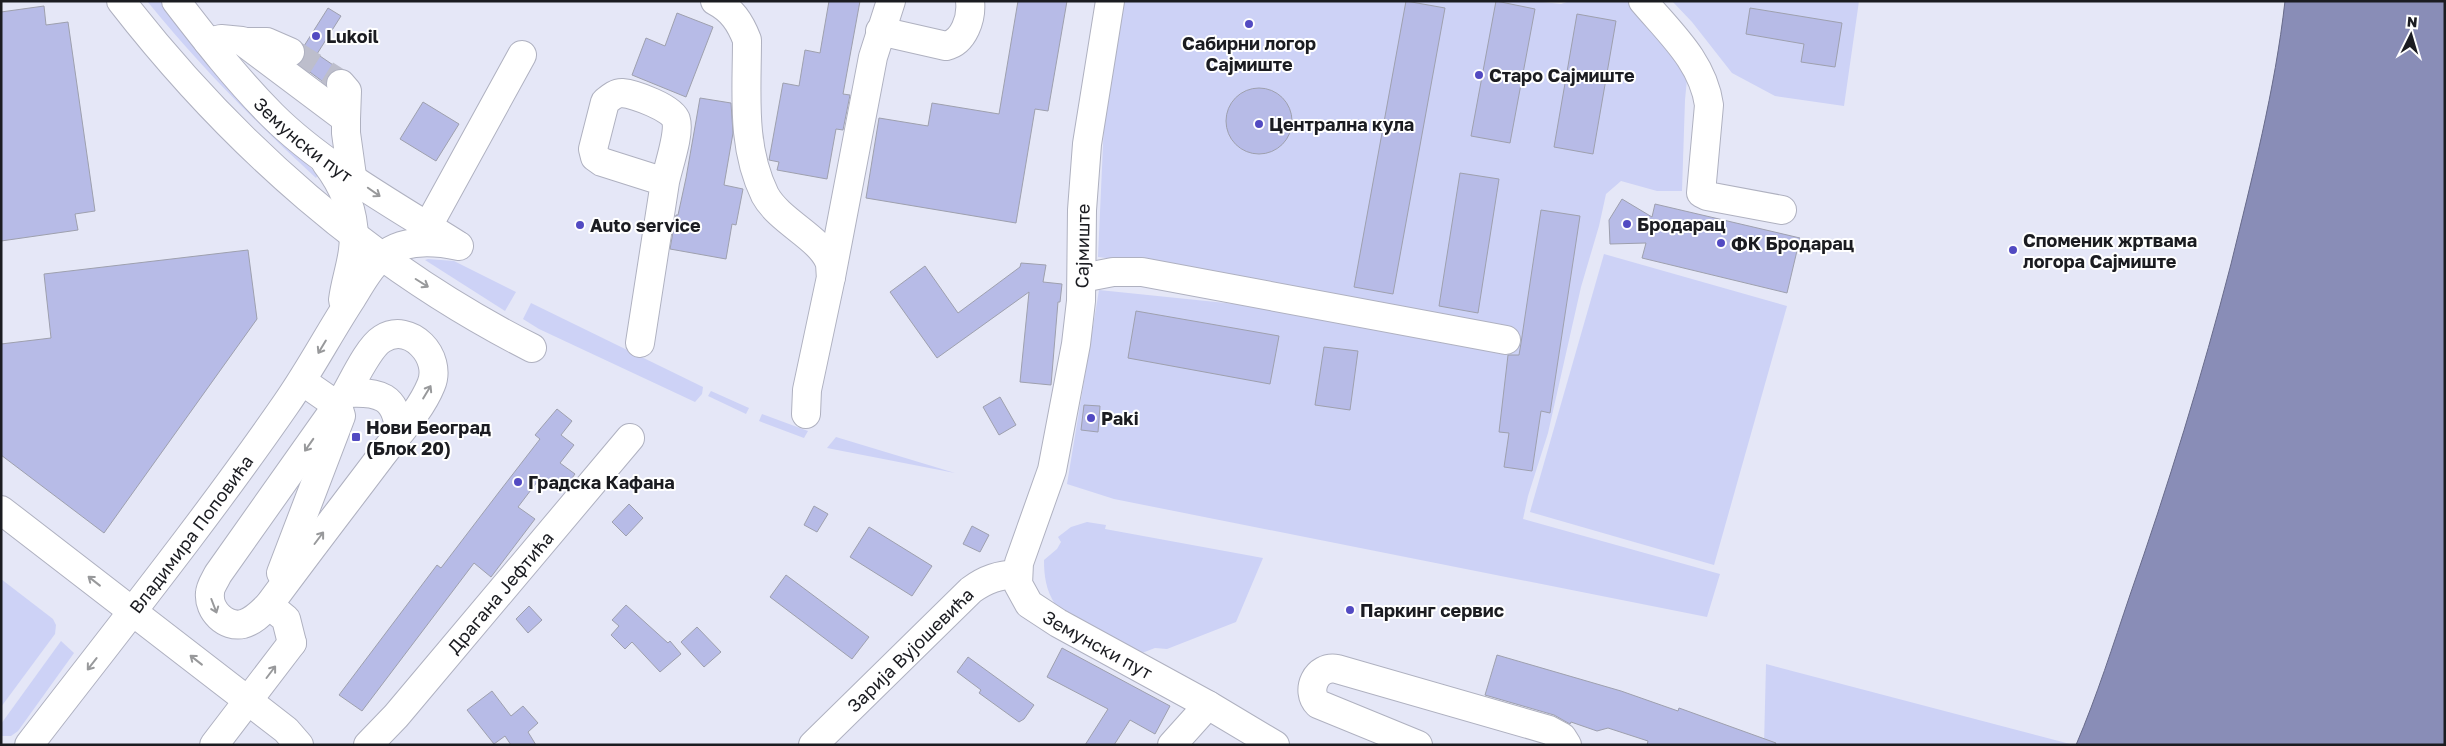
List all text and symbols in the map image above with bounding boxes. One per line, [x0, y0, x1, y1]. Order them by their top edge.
north arrow [2386, 10, 2436, 60]
text: N [2406, 13, 2418, 30]
marker: Сабирни логор Сајмиште [1243, 18, 1255, 30]
place label: Lukoil [326, 25, 379, 47]
marker: Lukoil [310, 30, 322, 42]
place label: Сабирни логор Сајмиште [1182, 32, 1316, 75]
place label: Старо Сајмиште [1489, 64, 1635, 86]
marker: Старо Сајмиште [1473, 69, 1485, 81]
street label: Земунски пут [249, 92, 357, 187]
place label: Централна кула [1269, 113, 1414, 135]
marker: Централна кула [1253, 118, 1265, 130]
one-way arrow [367, 187, 381, 197]
street label: Сајмиште [1070, 203, 1094, 289]
place label: Бродарац [1637, 213, 1726, 235]
place label: Auto service [590, 214, 701, 236]
marker: Бродарац [1621, 218, 1633, 230]
marker: Auto service [574, 219, 586, 231]
place label: Споменик жртвама логора Сајмиште [2023, 229, 2197, 272]
place label: ФК Бродарац [1731, 232, 1854, 254]
marker: ФК Бродарац [1715, 237, 1727, 249]
marker: Споменик жртвама логора Сајмиште [2007, 244, 2019, 256]
one-way arrow [415, 279, 429, 289]
one-way arrow [317, 340, 327, 355]
one-way arrow [422, 385, 432, 399]
place label: Paki [1101, 407, 1139, 429]
marker: Paki [1085, 412, 1097, 424]
place label: Нови Београд (Блок 20) [366, 416, 491, 459]
marker: Нови Београд (Блок 20) [350, 431, 362, 443]
one-way arrow [304, 438, 314, 452]
street label: Владимира Поповића [124, 450, 258, 618]
place label: Градска Кафана [528, 471, 675, 493]
marker: Градска Кафана [512, 476, 524, 488]
street label: Драгана Јефтића [442, 527, 558, 658]
one-way arrow [314, 531, 324, 545]
one-way arrow [88, 576, 101, 587]
street label: Зарија Вујошевића [842, 583, 978, 717]
one-way arrow [210, 598, 219, 613]
place label: Паркинг сервис [1360, 599, 1504, 621]
marker: Паркинг сервис [1344, 604, 1356, 616]
street label: Земунски пут [1039, 605, 1157, 684]
one-way arrow [190, 655, 203, 666]
one-way arrow [86, 657, 97, 670]
one-way arrow [265, 666, 276, 679]

